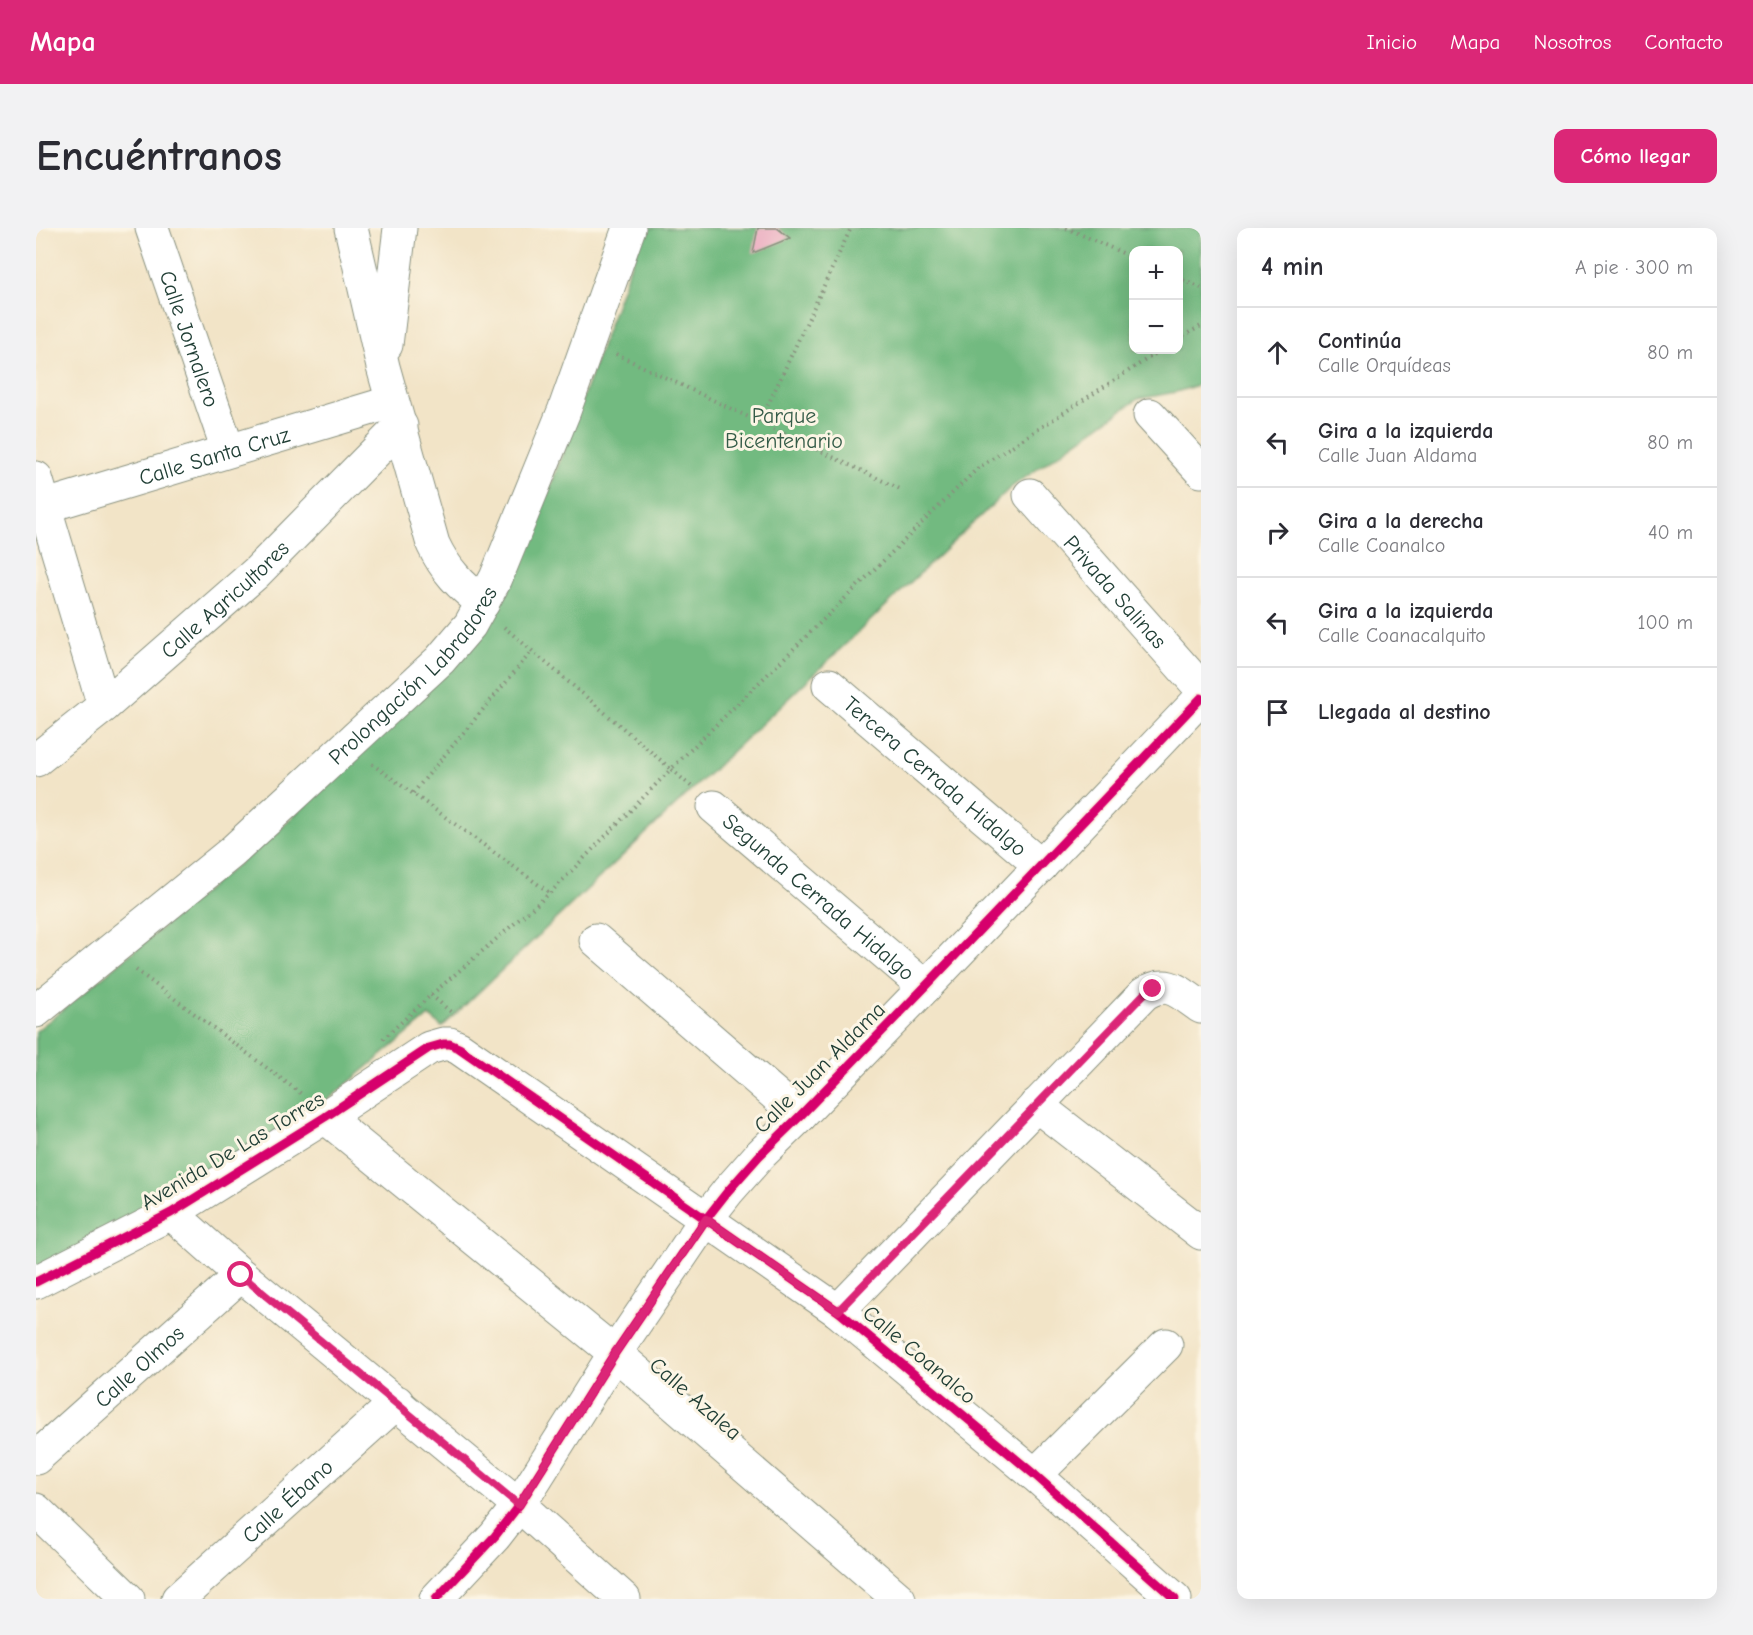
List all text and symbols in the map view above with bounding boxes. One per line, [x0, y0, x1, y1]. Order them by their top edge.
text: Mapa [30, 26, 96, 58]
text: Inicio [1366, 30, 1417, 54]
text: Mapa [1450, 30, 1500, 54]
text: Nosotros [1533, 30, 1612, 54]
text: Contacto [1645, 30, 1723, 54]
button: Cómo llegar [1554, 129, 1717, 183]
text: Encuéntranos [36, 132, 282, 181]
map controls [1129, 246, 1183, 354]
button: + [1129, 246, 1183, 300]
text: 4 min [1261, 252, 1324, 282]
text: A pie · 300 m [1575, 256, 1693, 279]
street label: Calle Jornalero [154, 267, 224, 411]
button: − [1129, 300, 1183, 354]
text: Continúa [1318, 328, 1402, 354]
icon: ahead [1261, 336, 1294, 369]
text: 80 m [1647, 341, 1693, 364]
text: Calle Orquídeas [1318, 354, 1451, 377]
park label: Parque Bicentenario [725, 403, 843, 454]
text: Gira a la izquierda [1318, 418, 1493, 444]
street label: Calle Santa Cruz [136, 421, 293, 491]
icon: left [1261, 426, 1294, 459]
text: 80 m [1647, 431, 1693, 454]
text: Calle Juan Aldama [1318, 444, 1477, 467]
text: Gira a la derecha [1318, 508, 1484, 534]
icon: right [1261, 516, 1294, 549]
text: 40 m [1648, 521, 1693, 544]
street label: Privada Salinas [1058, 530, 1172, 654]
text: Calle Coanalco [1318, 534, 1445, 557]
street label: Calle Agricultores [156, 535, 295, 664]
street label: Prolongación Labradores [323, 582, 503, 770]
text: Gira a la izquierda [1318, 598, 1493, 624]
icon: left [1261, 606, 1294, 639]
text: 100 m [1638, 611, 1693, 634]
text: Calle Coanacalquito [1318, 624, 1486, 647]
street label: Tercera Cerrada Hidalgo [838, 691, 1032, 862]
icon: arrive [1261, 696, 1294, 729]
text: Llegada al destino [1318, 699, 1491, 725]
street label: Segunda Cerrada Hidalgo [717, 808, 920, 986]
route end [1139, 975, 1165, 1001]
street label: Calle Juan Aldama [749, 997, 891, 1139]
street label: Avenida De Las Torres [136, 1086, 329, 1216]
route start [227, 1261, 253, 1287]
street label: Calle Coanalco [857, 1300, 981, 1410]
street label: Calle Olmos [90, 1320, 190, 1413]
street label: Calle Azalea [644, 1352, 747, 1446]
street label: Calle Ébano [237, 1454, 339, 1549]

